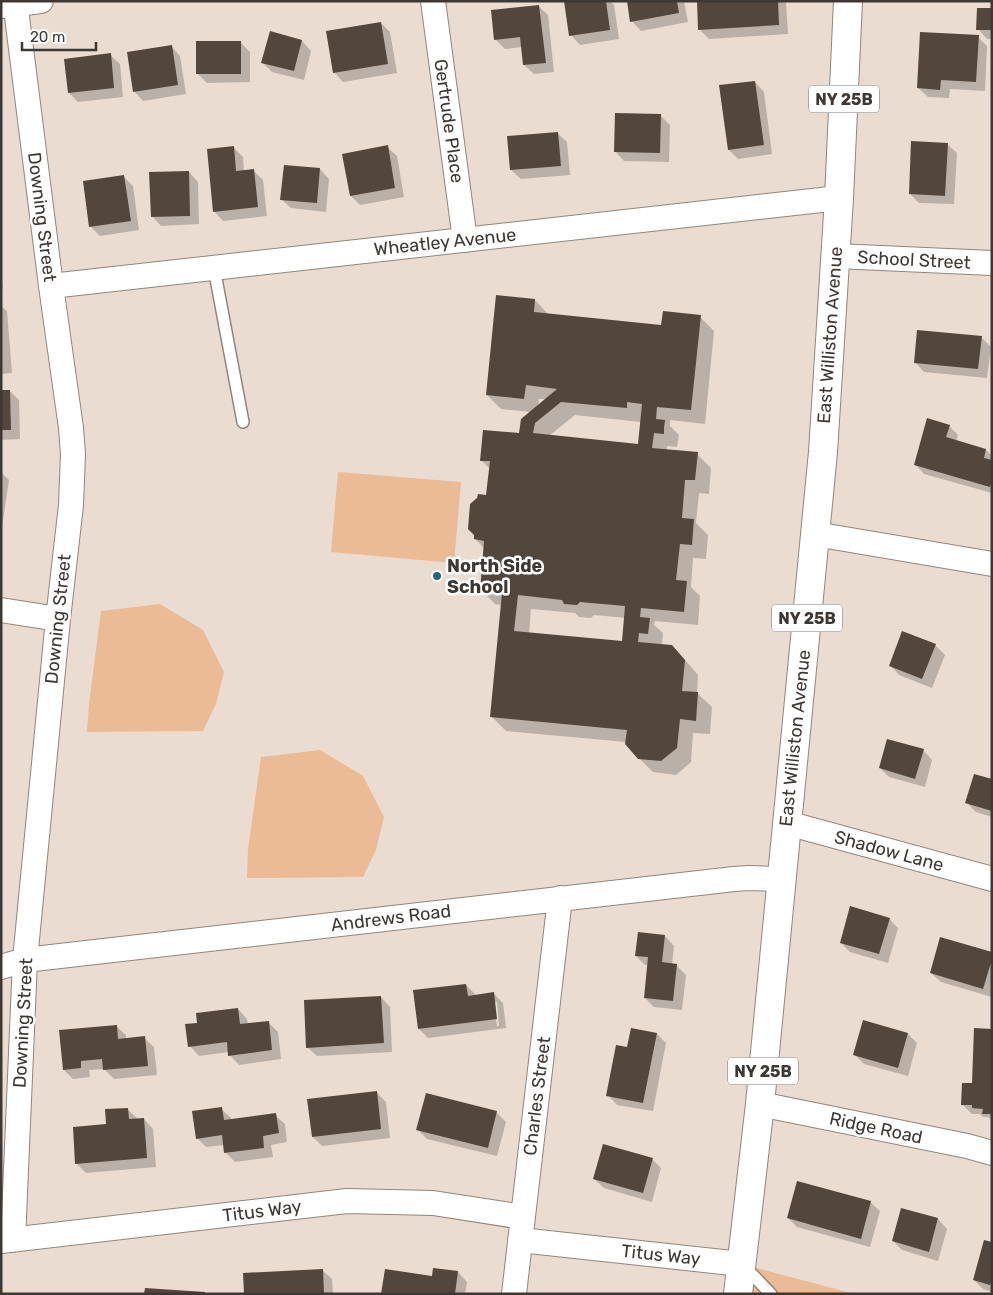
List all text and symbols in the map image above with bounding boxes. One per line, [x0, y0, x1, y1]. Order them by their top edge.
scale bar [22, 20, 96, 52]
text: 20 m [30, 28, 65, 46]
street label: Gertrude Place [429, 58, 469, 184]
road number: NY 25B [809, 86, 879, 112]
street label: Downing Street [23, 151, 61, 283]
street label: Wheatley Avenue [373, 224, 517, 260]
street label: East Williston Avenue [813, 246, 847, 424]
street label: School Street [857, 246, 971, 274]
street label: Downing Street [40, 553, 76, 685]
place label: North Side School [447, 555, 542, 598]
marker: North Side School [431, 570, 443, 582]
road number: NY 25B [772, 604, 842, 632]
street label: East Williston Avenue [775, 649, 815, 827]
street label: Shadow Lane [832, 826, 946, 876]
street label: Andrews Road [330, 900, 452, 936]
street label: Downing Street [9, 957, 37, 1089]
street label: Charles Street [519, 1035, 555, 1157]
road number: NY 25B [728, 1058, 798, 1084]
street label: Ridge Road [827, 1107, 925, 1149]
street label: Titus Way [221, 1195, 303, 1227]
street label: Titus Way [620, 1240, 702, 1270]

